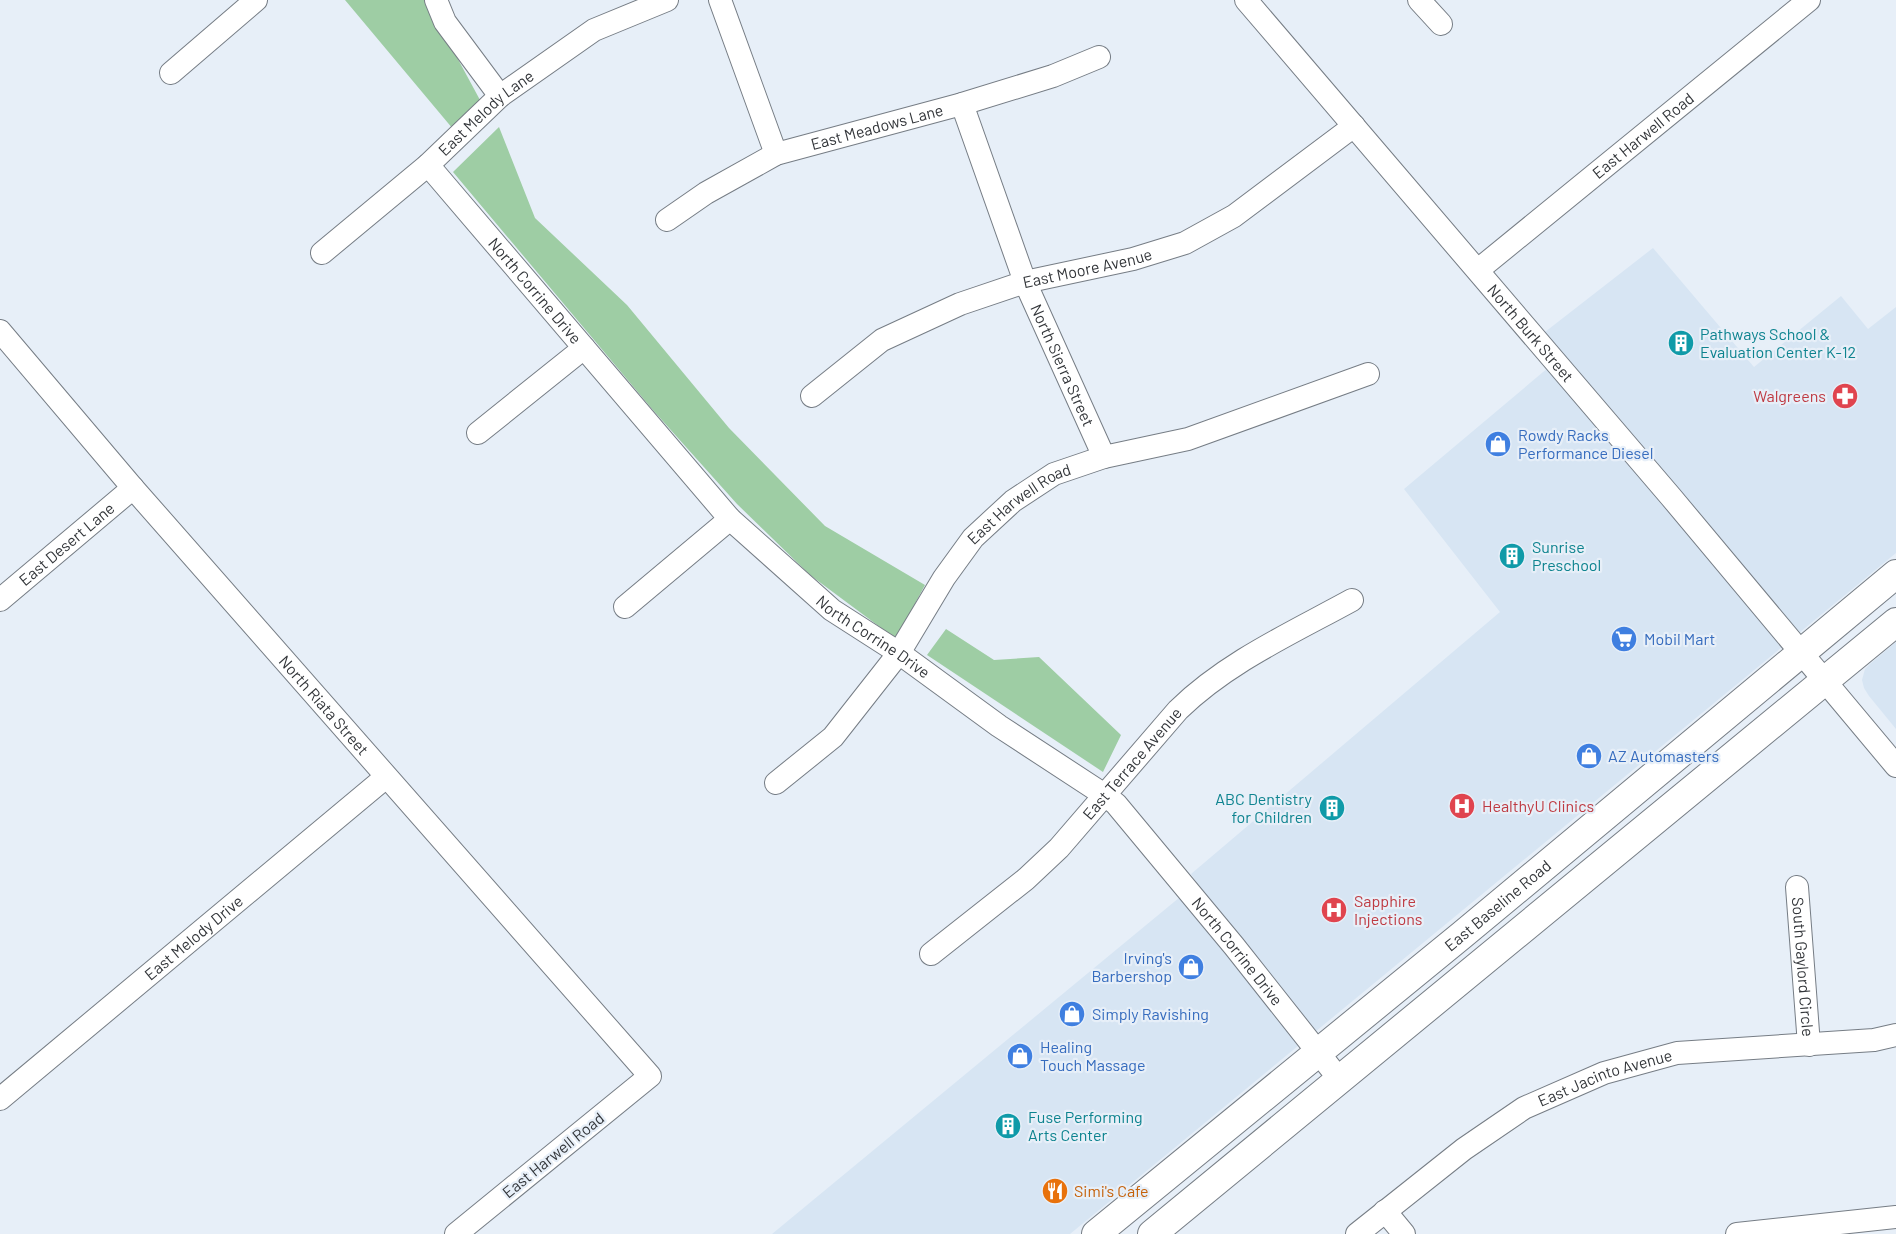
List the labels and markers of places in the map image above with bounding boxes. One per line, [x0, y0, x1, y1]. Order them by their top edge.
place label: Pathways School & Evaluation Center K-12 [1700, 324, 1856, 361]
building icon: Pathways School & Evaluation Center K-12 [1666, 328, 1696, 358]
pharmacy icon: Walgreens [1830, 381, 1860, 411]
place label: Walgreens [1753, 386, 1826, 405]
place label: Rowdy Racks Performance Diesel [1518, 425, 1653, 462]
shop icon: Rowdy Racks Performance Diesel [1483, 429, 1513, 459]
place label: Sunrise Preschool [1532, 537, 1601, 574]
building icon: Sunrise Preschool [1497, 541, 1527, 571]
supermarket icon: Mobil Mart [1609, 624, 1639, 654]
place label: Mobil Mart [1644, 629, 1715, 648]
shop icon: AZ Automasters [1574, 741, 1604, 771]
place label: AZ Automasters [1608, 746, 1719, 765]
place label: ABC Dentistry for Children [1215, 789, 1313, 826]
hospital icon: HealthyU Clinics [1447, 791, 1477, 821]
building icon: ABC Dentistry for Children [1317, 793, 1347, 823]
place label: HealthyU Clinics [1482, 796, 1594, 815]
place label: Sapphire Injections [1354, 891, 1422, 928]
hospital icon: Sapphire Injections [1319, 895, 1349, 925]
place label: Irving's Barbershop [1091, 948, 1172, 985]
shop icon: Irving's Barbershop [1176, 952, 1206, 982]
shop icon: Simply Ravishing [1057, 999, 1087, 1029]
place label: Simply Ravishing [1092, 1004, 1209, 1023]
place label: Healing Touch Massage [1040, 1037, 1145, 1074]
shop icon: Healing Touch Massage [1005, 1041, 1035, 1071]
place label: Fuse Performing Arts Center [1028, 1107, 1143, 1144]
building icon: Fuse Performing Arts Center [993, 1111, 1023, 1141]
restaurant icon: Simi's Cafe [1040, 1176, 1070, 1206]
place label: Simi's Cafe [1074, 1181, 1149, 1200]

